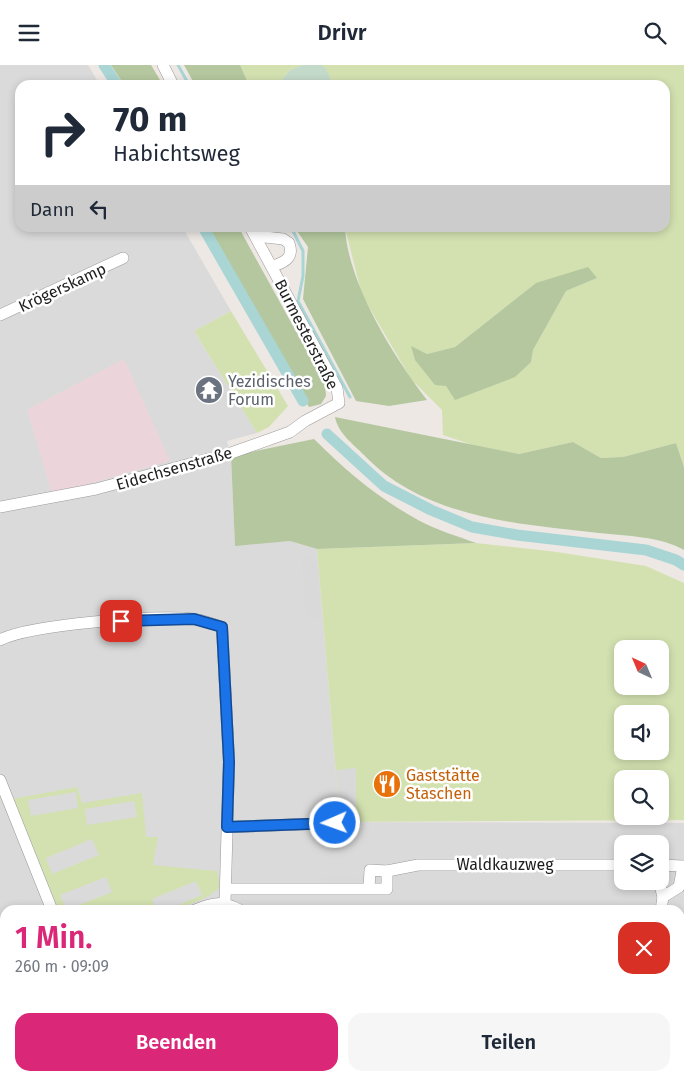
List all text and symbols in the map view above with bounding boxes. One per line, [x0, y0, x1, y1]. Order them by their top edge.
icon: menu [15, 19, 43, 47]
text: Drivr [317, 19, 367, 46]
icon: search [641, 19, 669, 47]
text: 70 m [113, 98, 187, 140]
icon: right [30, 100, 95, 165]
text: Habichtsweg [113, 140, 240, 167]
icon: left [85, 195, 113, 223]
text: Dann [30, 198, 75, 221]
street label: Krögerskamp [15, 259, 109, 316]
street label: Burmesterstraße [271, 276, 343, 392]
place label: Yezidisches Forum [228, 372, 311, 409]
temple icon: Yezidisches Forum [194, 375, 224, 405]
street label: Eidechsenstraße [114, 443, 234, 494]
pin [100, 600, 142, 642]
icon: arrive [107, 607, 135, 635]
north arrow [614, 640, 669, 695]
map controls [614, 640, 669, 890]
button: sound [614, 705, 669, 760]
place label: Gaststätte Staschen [406, 766, 480, 803]
restaurant icon: Gaststätte Staschen [372, 769, 402, 799]
button: search [614, 770, 669, 825]
position arrow [308, 796, 360, 848]
button: layers [614, 835, 669, 890]
street label: Waldkauzweg [457, 855, 554, 874]
text: 1 Min. [15, 920, 93, 956]
button: close [618, 922, 670, 974]
text: 260 m · 09:09 [15, 957, 109, 976]
button: Beenden [15, 1013, 338, 1071]
button: Teilen [348, 1013, 670, 1071]

